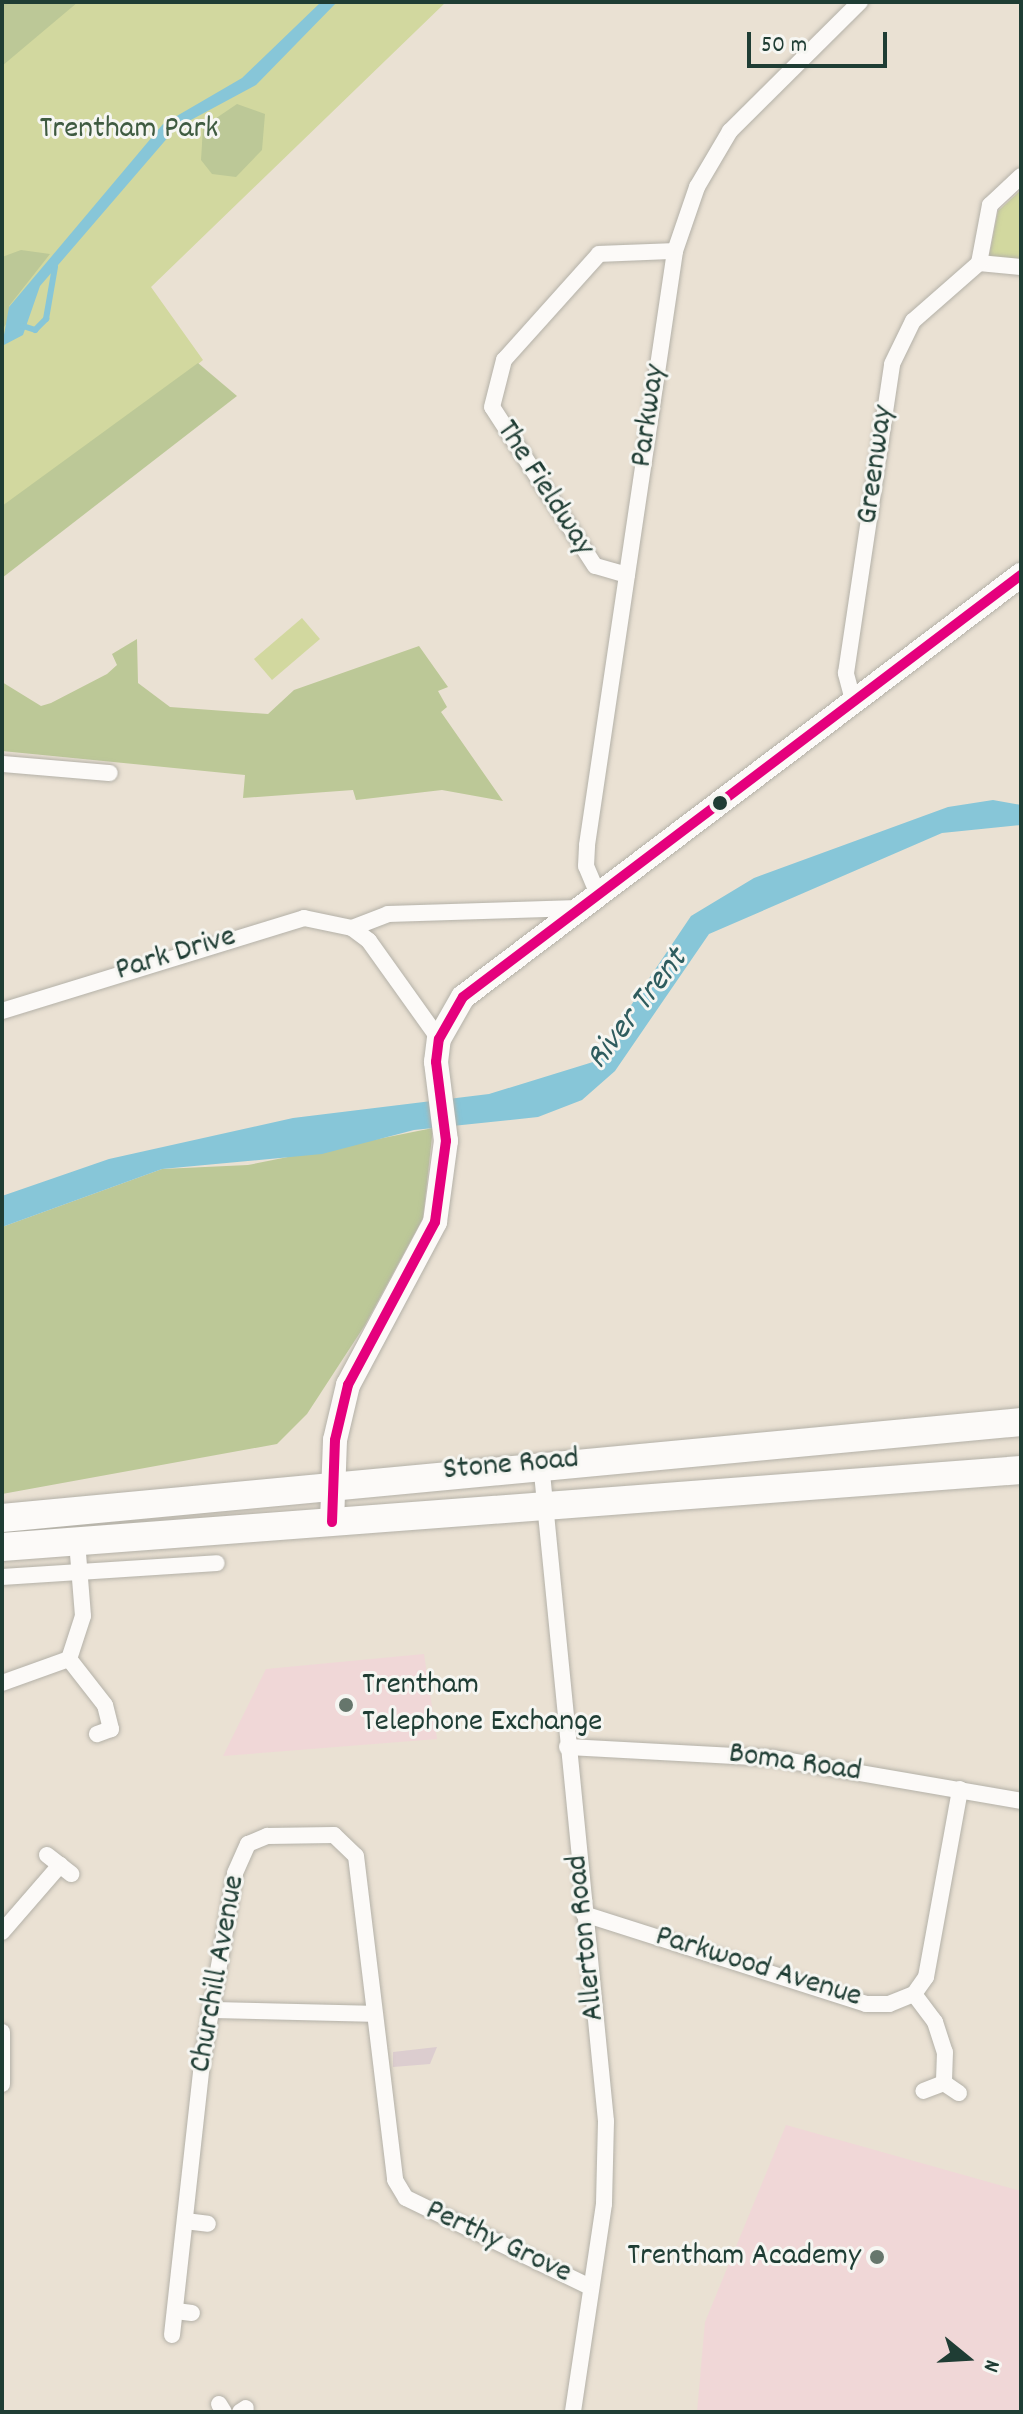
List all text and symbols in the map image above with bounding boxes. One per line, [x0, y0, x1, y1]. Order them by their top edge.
scale bar [751, 16, 891, 66]
text: 50 m [761, 29, 807, 63]
park label: Trentham Park [40, 111, 218, 149]
street label: Parkway [624, 362, 676, 470]
street label: Greenway [850, 403, 904, 527]
street label: The Fieldway [486, 414, 602, 564]
unlabelled marker [712, 795, 728, 811]
street label: Park Drive [111, 919, 241, 991]
water label: River Trent [578, 942, 698, 1078]
street label: Stone Road [441, 1441, 581, 1491]
place label: Trentham Telephone Exchange [362, 1668, 602, 1743]
marker: Trentham Telephone Exchange [337, 1696, 355, 1714]
street label: Boma Road [726, 1736, 864, 1792]
street label: Allerton Road [559, 1853, 615, 2023]
street label: Churchill Avenue [183, 1872, 255, 2076]
street label: Parkwood Avenue [650, 1918, 866, 2018]
street label: Perthy Grove [419, 2192, 577, 2294]
place label: Trentham Academy [627, 2238, 861, 2276]
marker: Trentham Academy [868, 2248, 886, 2266]
north arrow [927, 2318, 1007, 2398]
text: N [974, 2356, 1007, 2376]

